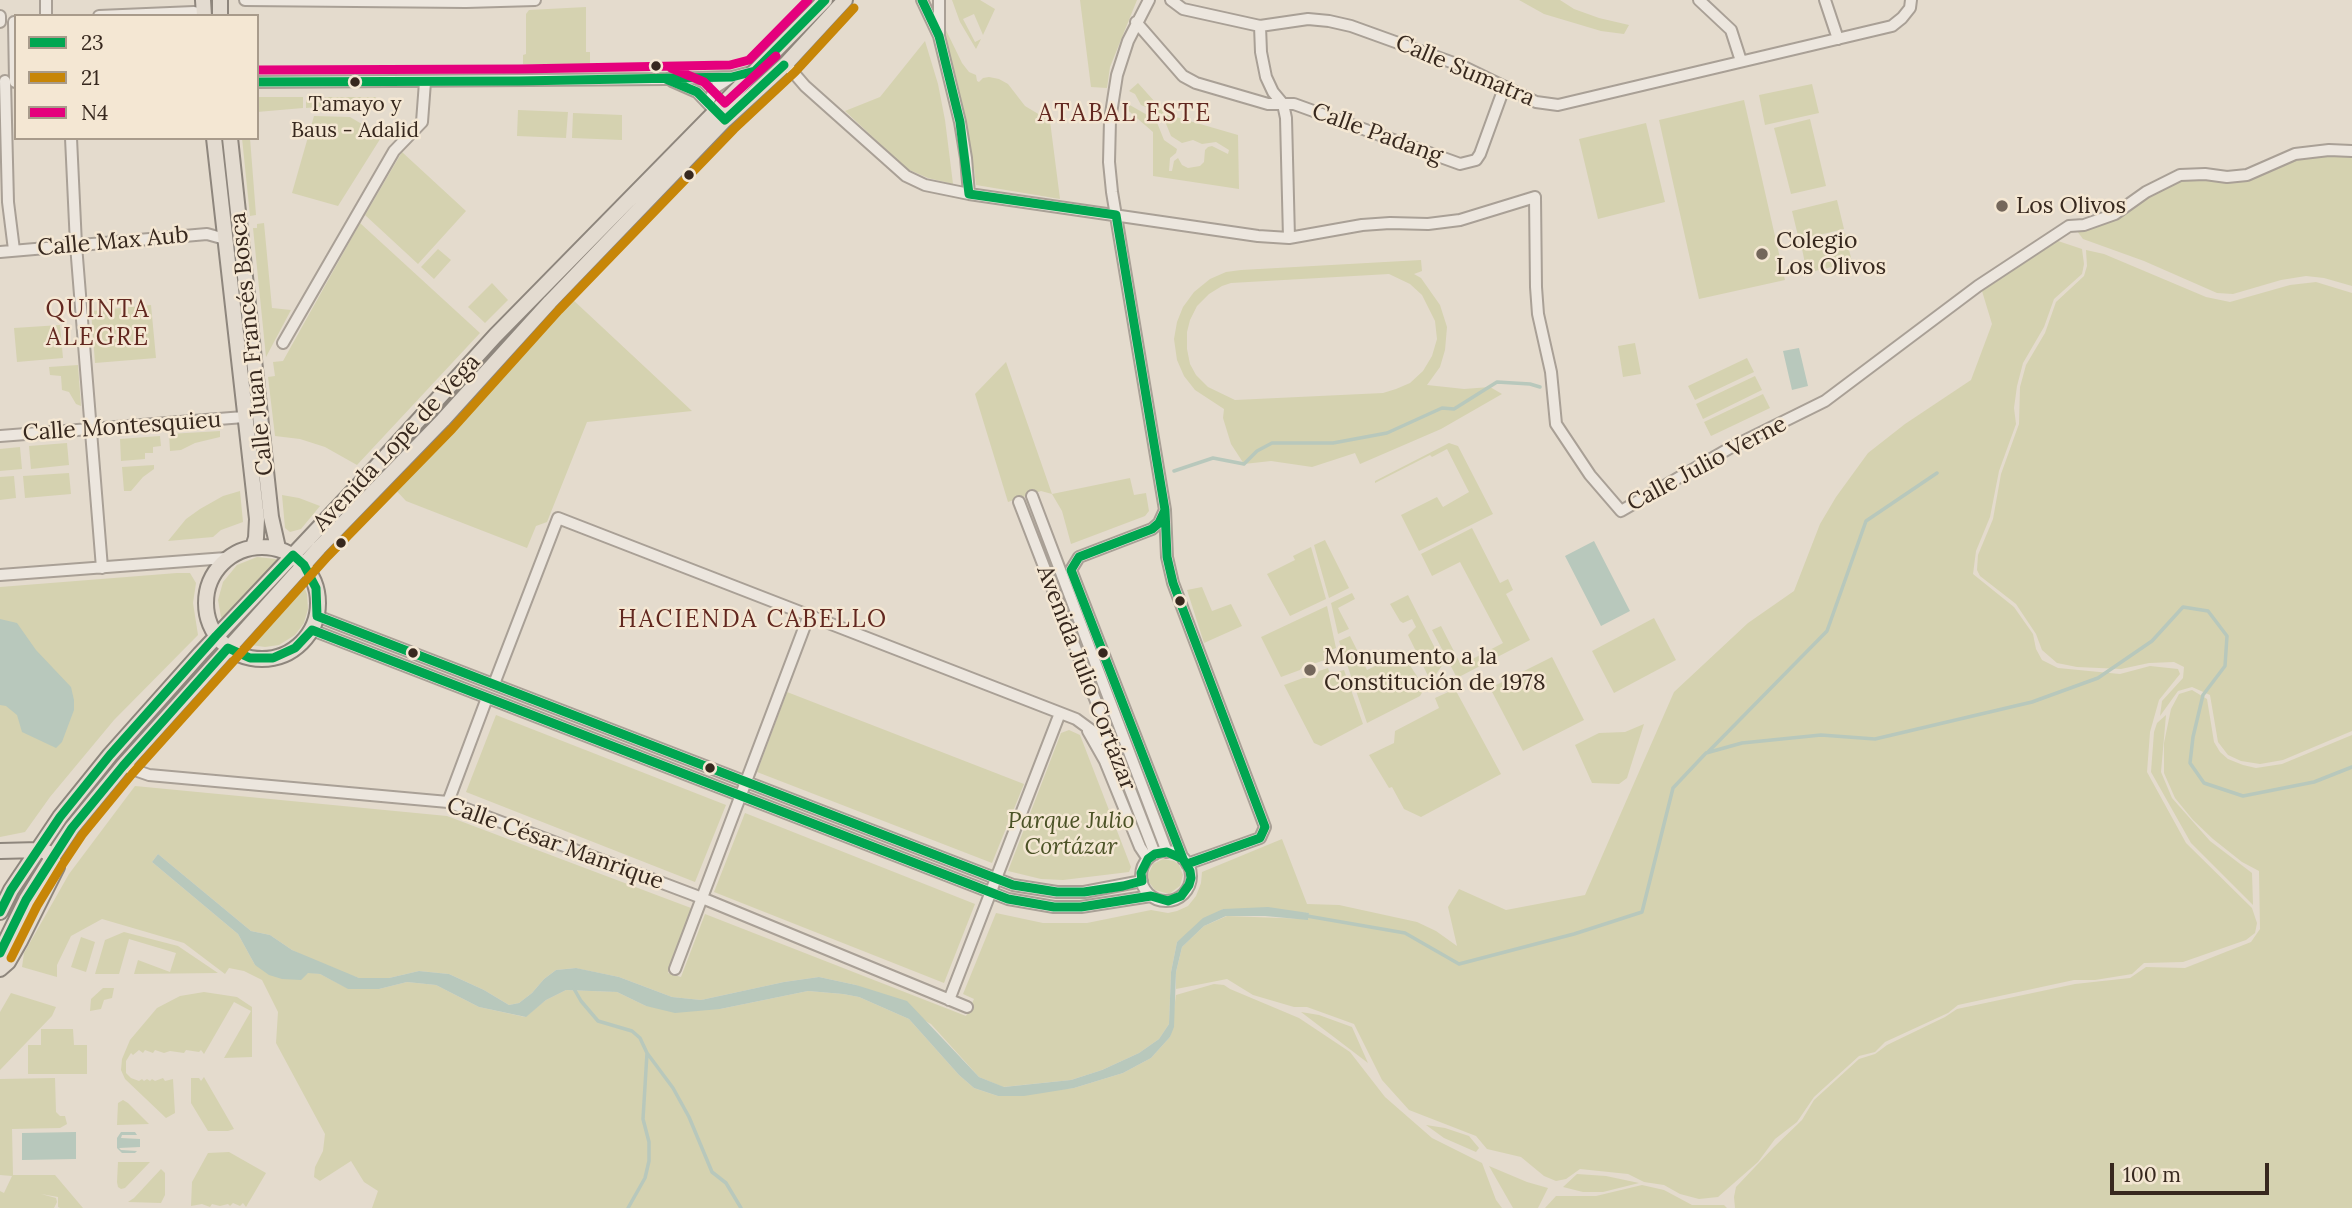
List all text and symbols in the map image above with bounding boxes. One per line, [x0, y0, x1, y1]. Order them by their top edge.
legend [14, 14, 259, 140]
text: 23 [81, 29, 104, 56]
street label: Calle Sumatra [1391, 29, 1539, 113]
unlabelled marker [649, 59, 663, 73]
text: 21 [81, 64, 100, 91]
marker: Tamayo y Baus - Adalid [348, 75, 362, 89]
place label: Tamayo y Baus - Adalid [291, 92, 419, 142]
street label: Calle Padang [1308, 98, 1446, 170]
text: N4 [81, 99, 108, 126]
district label: ATABAL ESTE [1039, 100, 1211, 128]
unlabelled marker [682, 168, 696, 182]
place label: Los Olivos [2016, 192, 2126, 220]
marker: Los Olivos [1994, 198, 2010, 214]
street label: Calle Juan Francés Bosca [224, 211, 280, 477]
street label: Calle Max Aub [36, 222, 190, 262]
place label: Colegio Los Olivos [1776, 227, 1886, 281]
marker: Colegio Los Olivos [1754, 246, 1770, 262]
district label: QUINTA ALEGRE [46, 296, 150, 352]
street label: Avenida Lope de Vega [308, 349, 486, 537]
street label: Calle Montesquieu [22, 406, 222, 448]
street label: Calle Julio Verne [1623, 410, 1791, 518]
unlabelled marker [334, 536, 348, 550]
street label: Avenida Julio Cortázar [1030, 562, 1142, 794]
unlabelled marker [1173, 594, 1187, 608]
district label: HACIENDA CABELLO [620, 606, 886, 634]
place label: Monumento a la Constitución de 1978 [1324, 643, 1546, 697]
unlabelled marker [406, 646, 420, 660]
unlabelled marker [1096, 646, 1110, 660]
marker: Monumento a la Constitución de 1978 [1302, 662, 1318, 678]
unlabelled marker [703, 761, 717, 775]
street label: Calle César Manrique [443, 792, 667, 896]
park label: Parque Julio Cortázar [1008, 807, 1134, 861]
scale bar [2114, 1148, 2273, 1192]
text: 100 m [2123, 1161, 2181, 1188]

